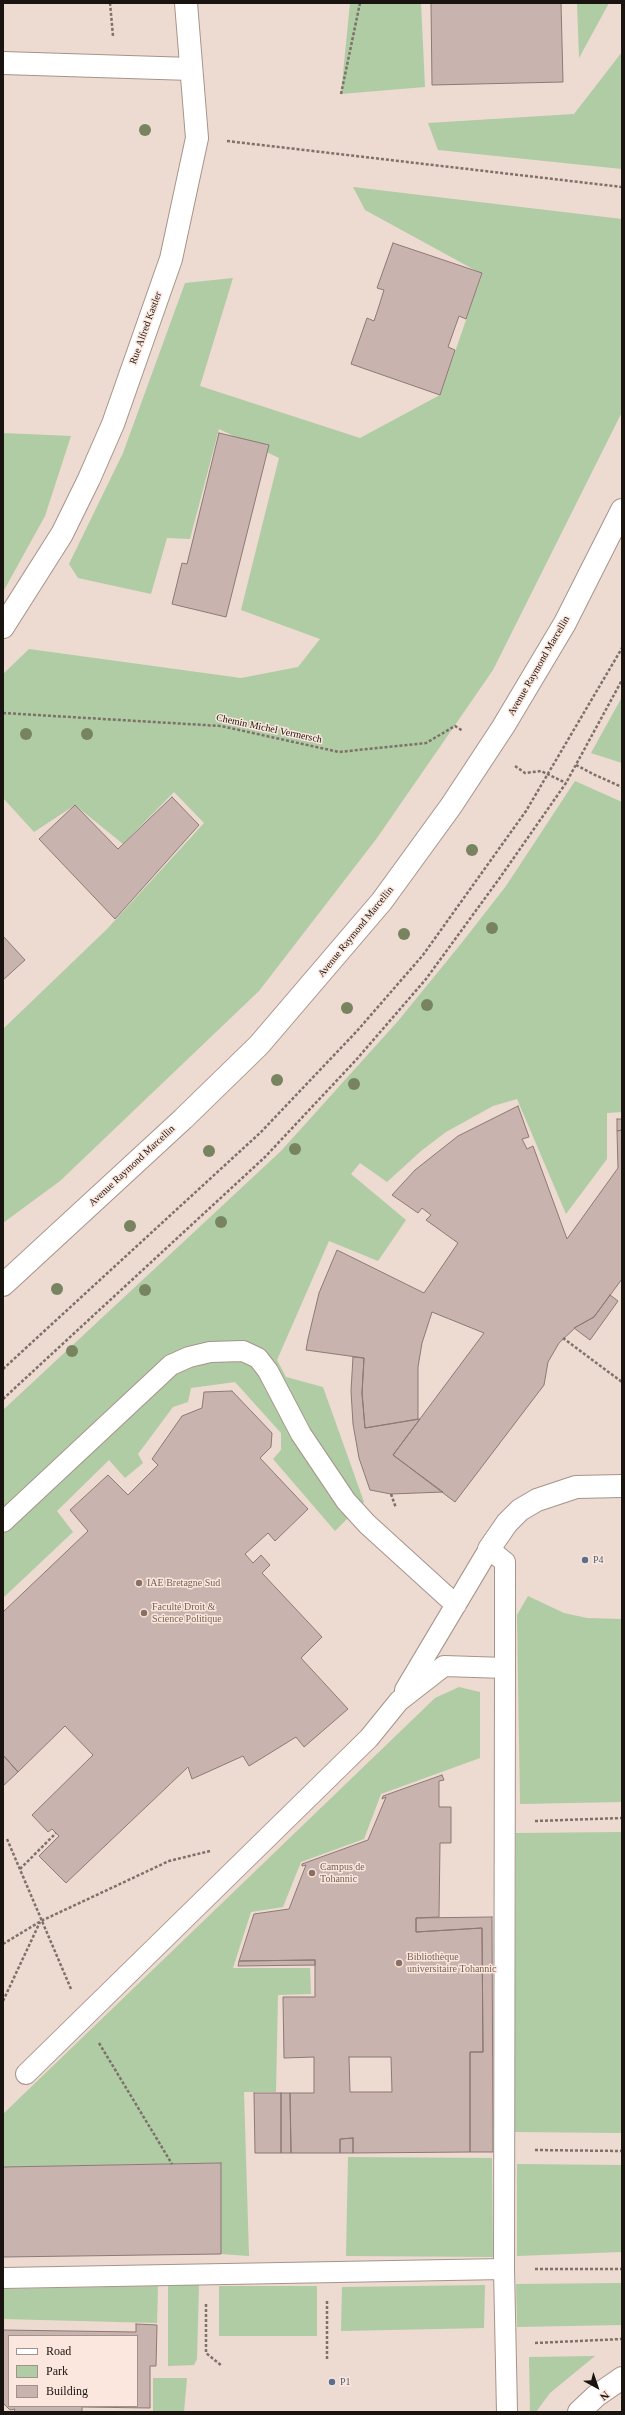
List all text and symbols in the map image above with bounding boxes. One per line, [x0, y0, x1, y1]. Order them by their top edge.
street label: Rue Alfred Kastler [127, 290, 165, 366]
street label: Avenue Raymond Marcellin [506, 614, 572, 718]
street label: Chemin Michel Vermersch [215, 712, 323, 746]
street label: Avenue Raymond Marcellin [316, 884, 396, 980]
street label: Avenue Raymond Marcellin [87, 1123, 177, 1209]
place label: P4 [593, 1554, 604, 1566]
marker: P4 [580, 1555, 590, 1565]
place label: IAE Bretagne Sud [147, 1577, 220, 1589]
marker: IAE Bretagne Sud [134, 1578, 144, 1588]
place label: Faculté Droit & Science Politique [152, 1601, 222, 1624]
marker: Faculté Droit & Science Politique [139, 1608, 149, 1618]
place label: Campus de Tohannic [320, 1861, 365, 1884]
marker: Campus de Tohannic [307, 1868, 317, 1878]
place label: Bibliothèque universitaire Tohannic [407, 1951, 497, 1974]
marker: Bibliothèque universitaire Tohannic [394, 1958, 404, 1968]
legend [8, 2335, 138, 2407]
text: Road [46, 2344, 71, 2358]
text: Park [46, 2364, 68, 2378]
north arrow [577, 2367, 617, 2407]
place label: P1 [340, 2376, 351, 2388]
marker: P1 [327, 2377, 337, 2387]
text: Building [46, 2384, 88, 2398]
text: N [598, 2389, 612, 2403]

